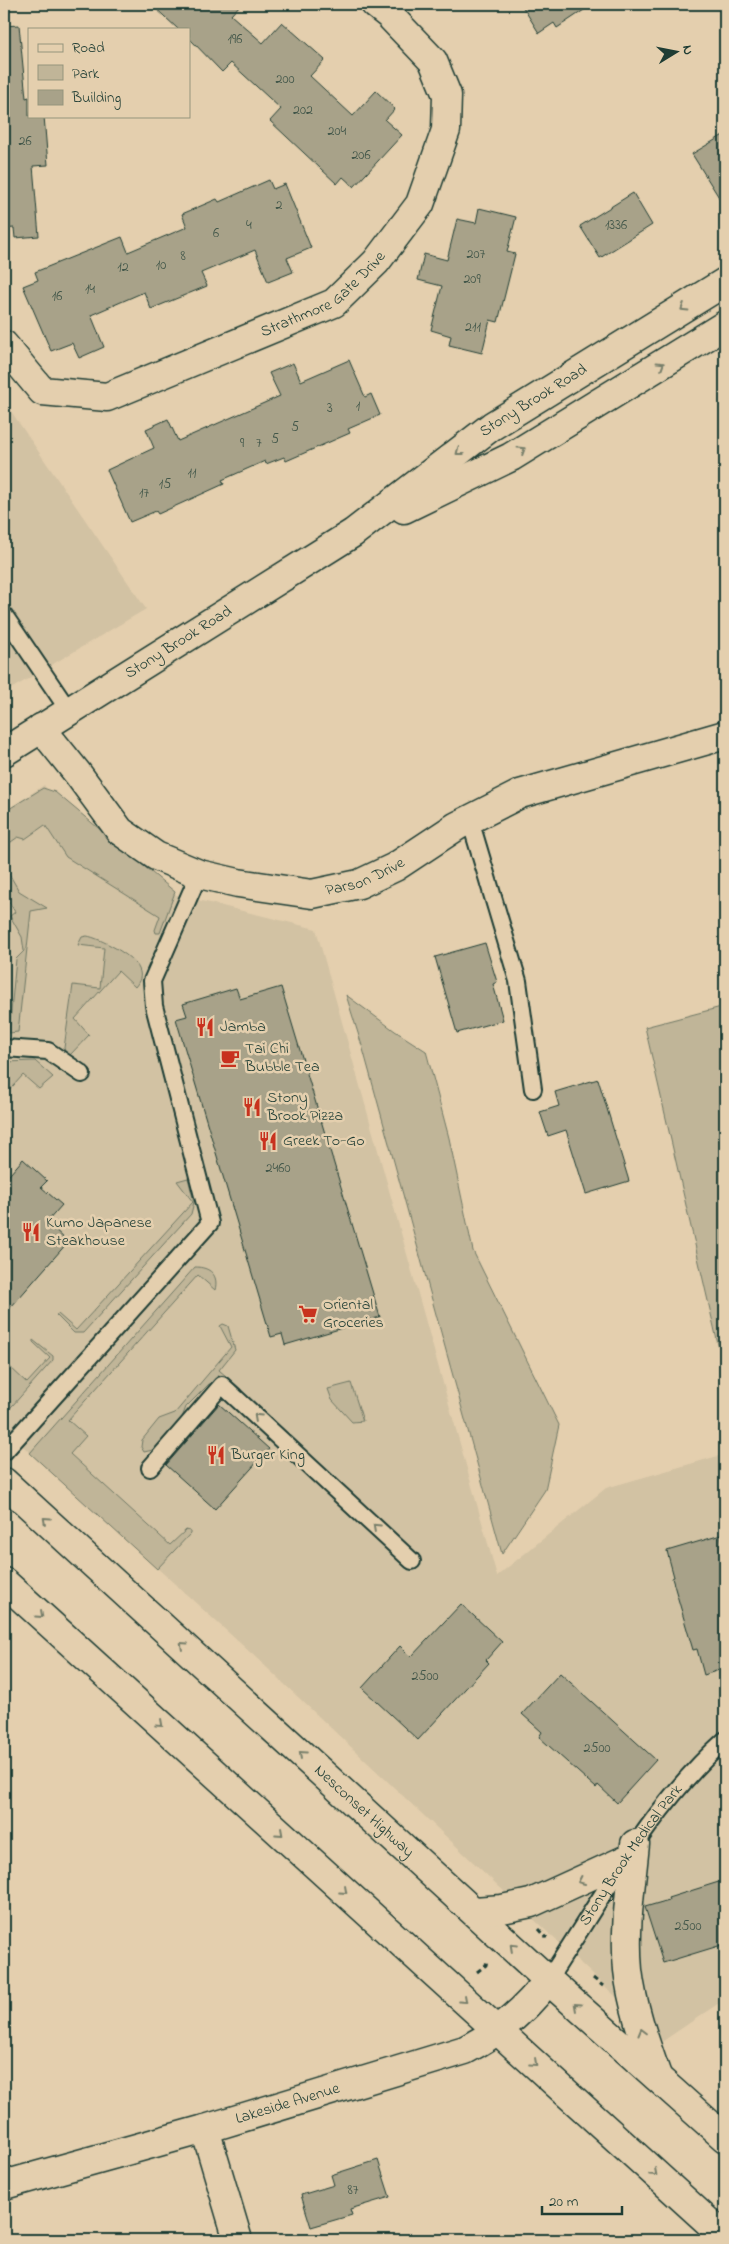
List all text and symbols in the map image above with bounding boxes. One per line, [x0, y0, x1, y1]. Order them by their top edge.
legend [28, 28, 190, 118]
north arrow [652, 28, 702, 78]
house number: 196 [228, 29, 242, 50]
text: Road [72, 37, 105, 59]
text: N [676, 44, 698, 56]
text: Park [72, 63, 100, 85]
house number: 200 [275, 69, 295, 90]
text: Building [71, 87, 121, 110]
house number: 202 [293, 100, 313, 121]
house number: 204 [328, 121, 347, 142]
house number: 26 [18, 131, 32, 152]
house number: 206 [351, 145, 371, 166]
house number: 2 [276, 195, 283, 216]
house number: 4 [246, 215, 252, 236]
house number: 1336 [605, 215, 627, 236]
house number: 6 [213, 223, 219, 244]
house number: 207 [467, 244, 486, 265]
house number: 8 [180, 246, 186, 267]
street label: Strathmore Gate Drive [257, 246, 392, 344]
house number: 10 [156, 255, 166, 276]
house number: 12 [117, 257, 129, 278]
house number: 209 [463, 269, 481, 290]
house number: 14 [85, 279, 95, 300]
house number: 16 [52, 286, 62, 307]
one-way arrow [680, 301, 689, 311]
house number: 211 [465, 317, 481, 338]
street label: Stony Brook Road [475, 358, 592, 443]
one-way arrow [655, 361, 664, 371]
house number: 1 [356, 396, 361, 417]
house number: 3 [327, 398, 333, 419]
house number: 5 [291, 417, 299, 438]
house number: 5 [271, 429, 279, 450]
house number: 9 [240, 433, 245, 454]
house number: 7 [256, 433, 262, 454]
one-way arrow [456, 446, 465, 454]
one-way arrow [517, 446, 526, 456]
house number: 11 [188, 463, 197, 484]
house number: 15 [159, 474, 171, 495]
house number: 17 [139, 483, 149, 504]
street label: Stony Brook Road [120, 600, 237, 685]
street label: Parson Drive [323, 851, 411, 903]
place label: Jamba [220, 1015, 266, 1039]
restaurant icon: Jamba [194, 1016, 216, 1038]
place label: Tai Chi Bubble Tea [244, 1037, 320, 1079]
cafe icon: Tai Chi Bubble Tea [219, 1047, 241, 1069]
place label: Stony Brook Pizza [266, 1086, 343, 1128]
restaurant icon: Stony Brook Pizza [241, 1096, 263, 1118]
place label: Greek To-Go [283, 1129, 365, 1153]
restaurant icon: Greek To-Go [257, 1130, 279, 1152]
house number: 2460 [266, 1158, 290, 1179]
place label: Kumo Japanese Steakhouse [46, 1211, 153, 1253]
restaurant icon: Kumo Japanese Steakhouse [20, 1221, 42, 1243]
place label: Oriental Groceries [323, 1293, 384, 1335]
supermarket icon: Oriental Groceries [297, 1303, 319, 1325]
one-way arrow [254, 1414, 263, 1423]
place label: Burger King [230, 1443, 305, 1467]
restaurant icon: Burger King [205, 1444, 227, 1466]
one-way arrow [43, 1517, 52, 1526]
one-way arrow [373, 1524, 382, 1533]
one-way arrow [34, 1609, 43, 1618]
one-way arrow [179, 1642, 188, 1651]
house number: 2500 [411, 1666, 439, 1687]
one-way arrow [155, 1718, 164, 1727]
house number: 2500 [583, 1738, 611, 1759]
one-way arrow [299, 1751, 308, 1760]
street label: Nesconset Highway [308, 1759, 420, 1864]
street label: Stony Brook Medical Park [573, 1778, 689, 1931]
one-way arrow [275, 1827, 284, 1836]
one-way arrow [577, 1874, 586, 1885]
one-way arrow [338, 1885, 347, 1894]
house number: 2500 [674, 1916, 702, 1937]
one-way arrow [509, 1944, 518, 1953]
one-way arrow [458, 1994, 467, 2003]
one-way arrow [574, 2003, 583, 2012]
one-way arrow [637, 2027, 648, 2036]
one-way arrow [528, 2057, 537, 2066]
street label: Lakeside Avenue [233, 2076, 343, 2131]
one-way arrow [649, 2167, 658, 2176]
house number: 87 [347, 2180, 359, 2201]
scale bar [542, 2184, 622, 2216]
text: 20 m [549, 2191, 579, 2213]

